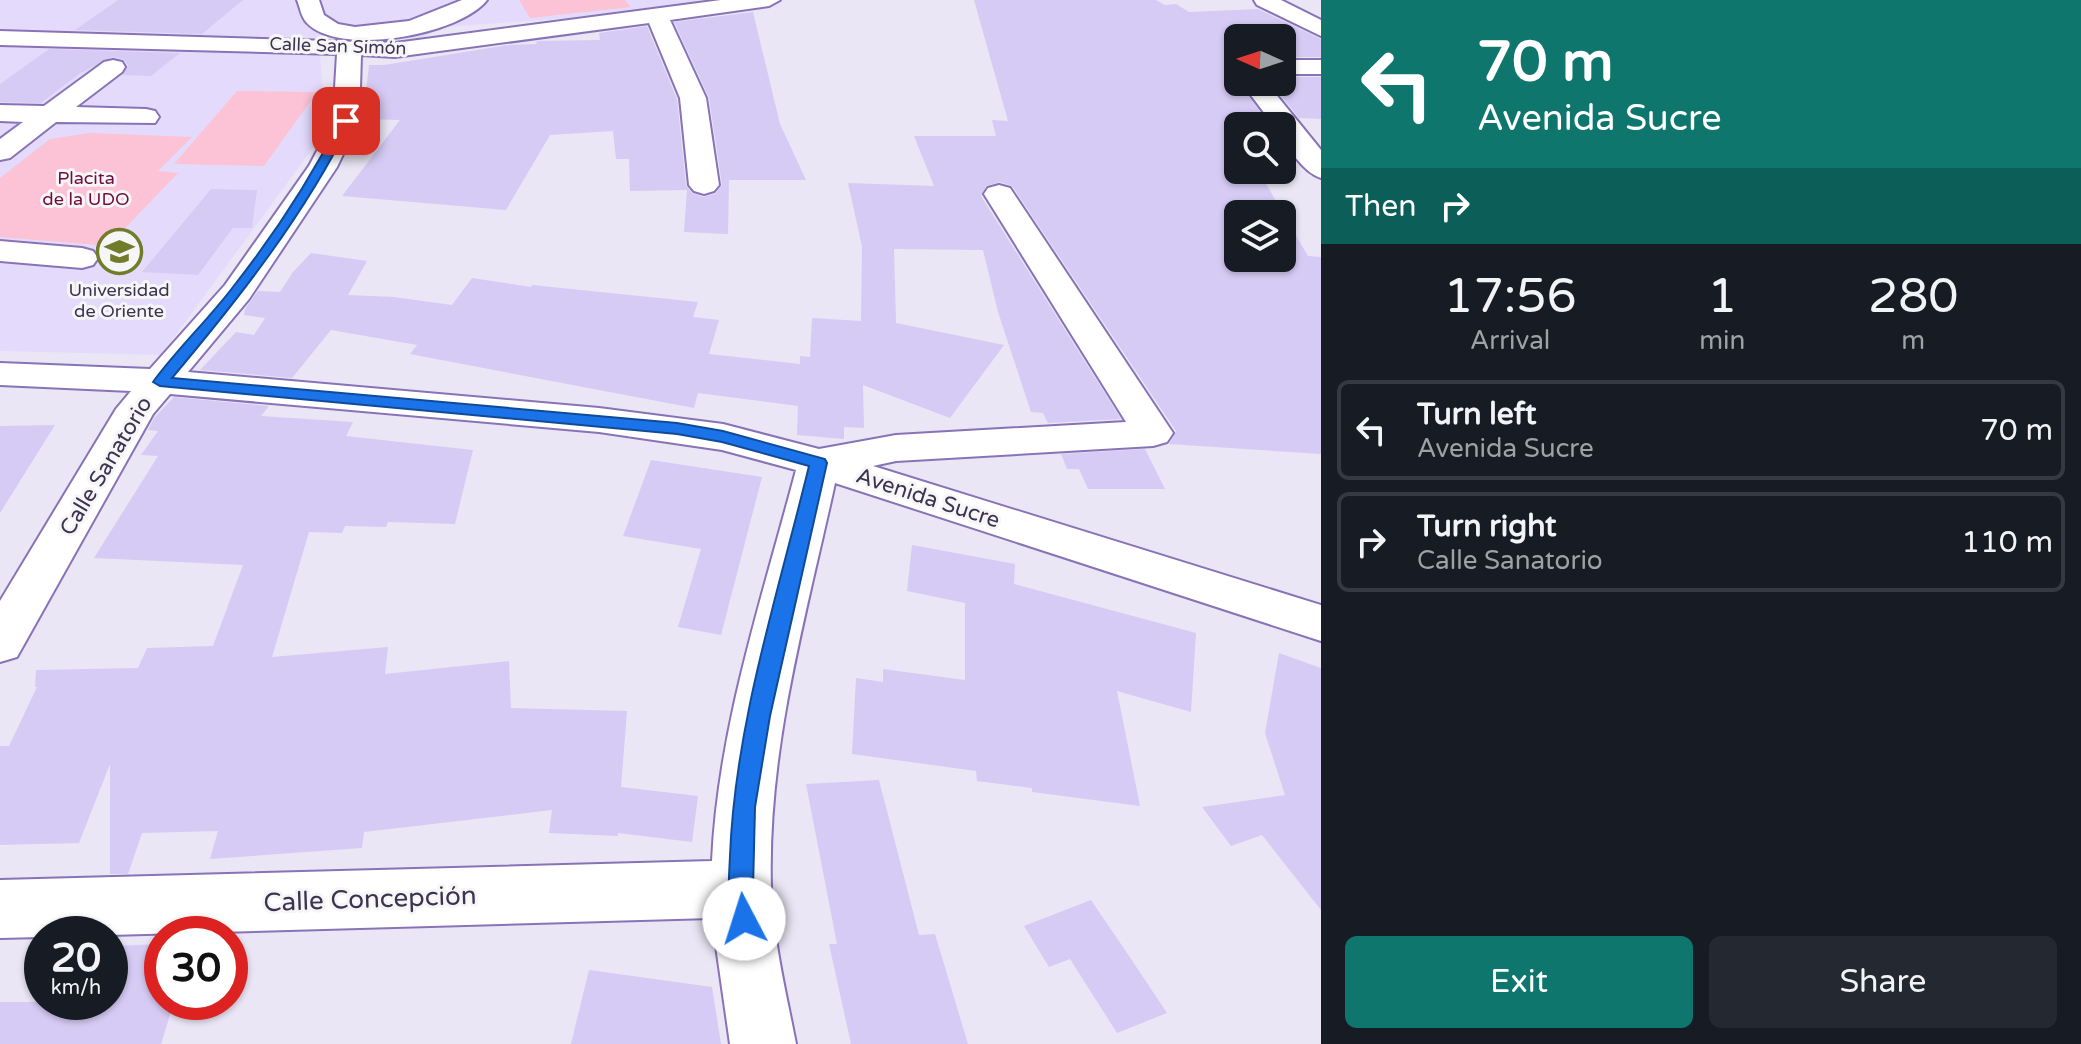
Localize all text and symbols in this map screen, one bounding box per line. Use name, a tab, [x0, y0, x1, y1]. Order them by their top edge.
north arrow	[1224, 24, 1296, 96]
map controls	[1224, 24, 1296, 272]
text: 70 m	[1477, 29, 1613, 96]
icon: left	[1345, 32, 1449, 136]
street label: Calle San Simón	[269, 33, 407, 59]
pin	[312, 87, 380, 155]
text: Avenida Sucre	[1477, 97, 1722, 140]
icon: arrive	[324, 99, 368, 143]
button: search	[1224, 112, 1296, 184]
park label: Placita de la UDO	[42, 167, 130, 210]
icon: right	[1433, 184, 1477, 228]
text: Then	[1345, 188, 1417, 225]
button: layers	[1224, 200, 1296, 272]
school or university icon: Universidad de Oriente	[95, 228, 143, 276]
text: 17:56	[1444, 268, 1577, 326]
text: 1	[1707, 268, 1737, 326]
text: 280	[1868, 268, 1958, 326]
place label: Universidad de Oriente	[68, 279, 170, 322]
text: Arrival	[1470, 325, 1550, 356]
text: min	[1699, 325, 1745, 356]
text: m	[1901, 325, 1925, 356]
street label: Calle Sanatorio	[54, 392, 158, 540]
text: Turn left	[1417, 396, 1536, 433]
icon: left	[1349, 408, 1393, 452]
text: 70 m	[1980, 412, 2053, 449]
text: Avenida Sucre	[1417, 433, 1594, 464]
street label: Avenida Sucre	[853, 463, 1003, 533]
text: Turn right	[1417, 508, 1557, 545]
icon: right	[1349, 520, 1393, 564]
text: 110 m	[1961, 524, 2053, 561]
text: Calle Sanatorio	[1417, 545, 1603, 576]
position arrow	[702, 877, 786, 961]
street label: Calle Concepción	[263, 880, 477, 918]
speed limit sign: 30	[144, 916, 248, 1020]
text: 20	[51, 934, 101, 982]
button: Exit	[1345, 936, 1693, 1028]
button: Share	[1709, 936, 2057, 1028]
text: km/h	[51, 976, 101, 1000]

